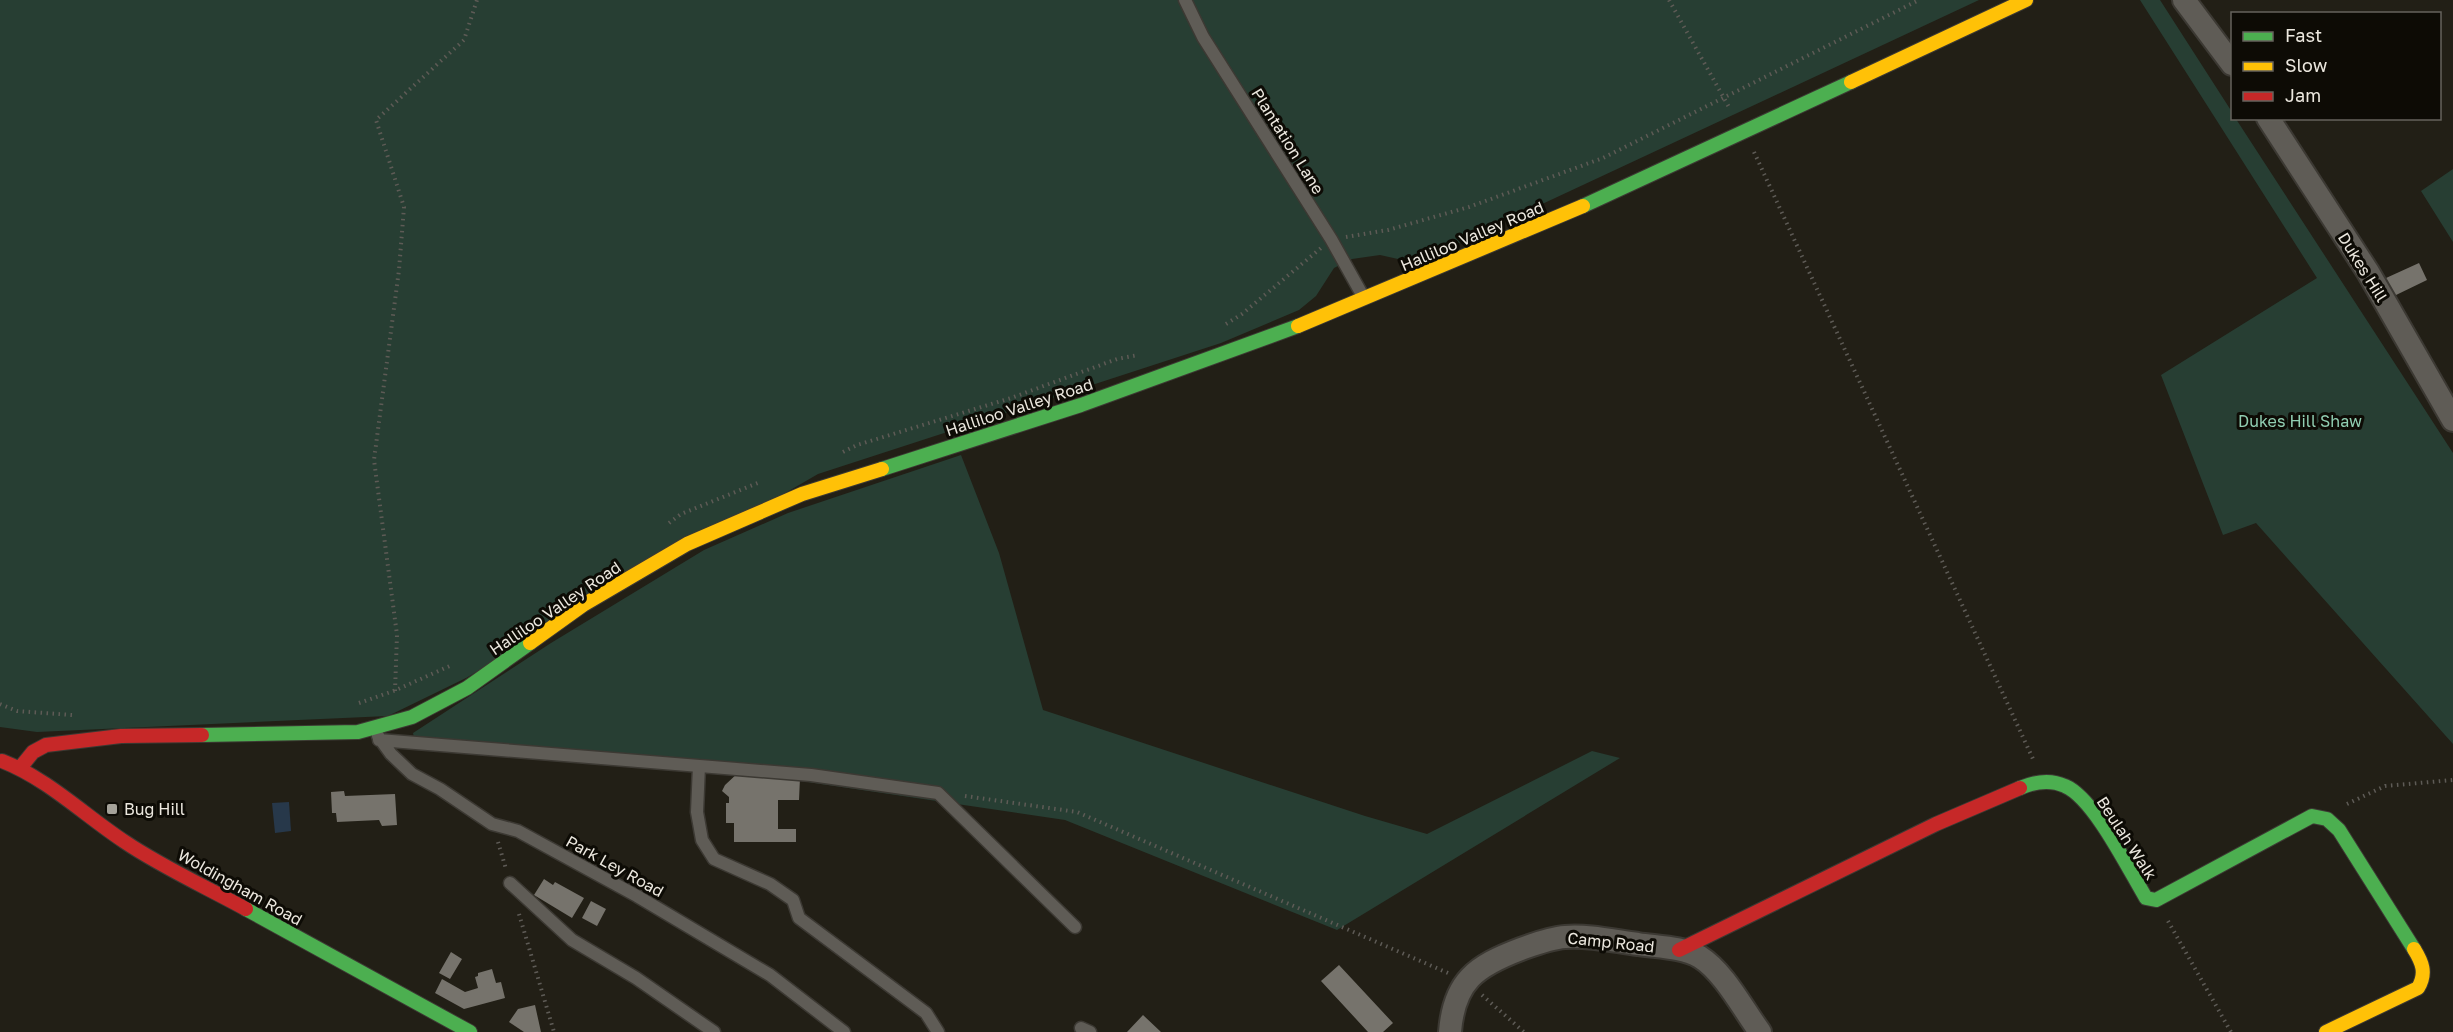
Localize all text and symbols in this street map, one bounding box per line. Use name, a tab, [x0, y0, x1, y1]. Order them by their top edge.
legend	[2231, 12, 2441, 120]
text: Fast	[2285, 24, 2322, 46]
text: Slow	[2285, 54, 2328, 76]
street label: Plantation Lane	[1247, 84, 1329, 198]
text: Jam	[2285, 84, 2321, 106]
street label: Halliloo Valley Road	[1397, 197, 1547, 275]
street label: Dukes Hill	[2334, 229, 2392, 305]
street label: Halliloo Valley Road	[943, 374, 1095, 440]
park label: Dukes Hill Shaw	[2238, 411, 2362, 431]
street label: Halliloo Valley Road	[486, 557, 624, 659]
street label: Beulah Walk	[2093, 792, 2161, 884]
place label: Bug Hill	[124, 799, 185, 819]
marker: Bug Hill	[105, 802, 119, 816]
street label: Park Ley Road	[563, 831, 667, 901]
street label: Woldingham Road	[174, 844, 306, 930]
street label: Camp Road	[1567, 928, 1655, 956]

